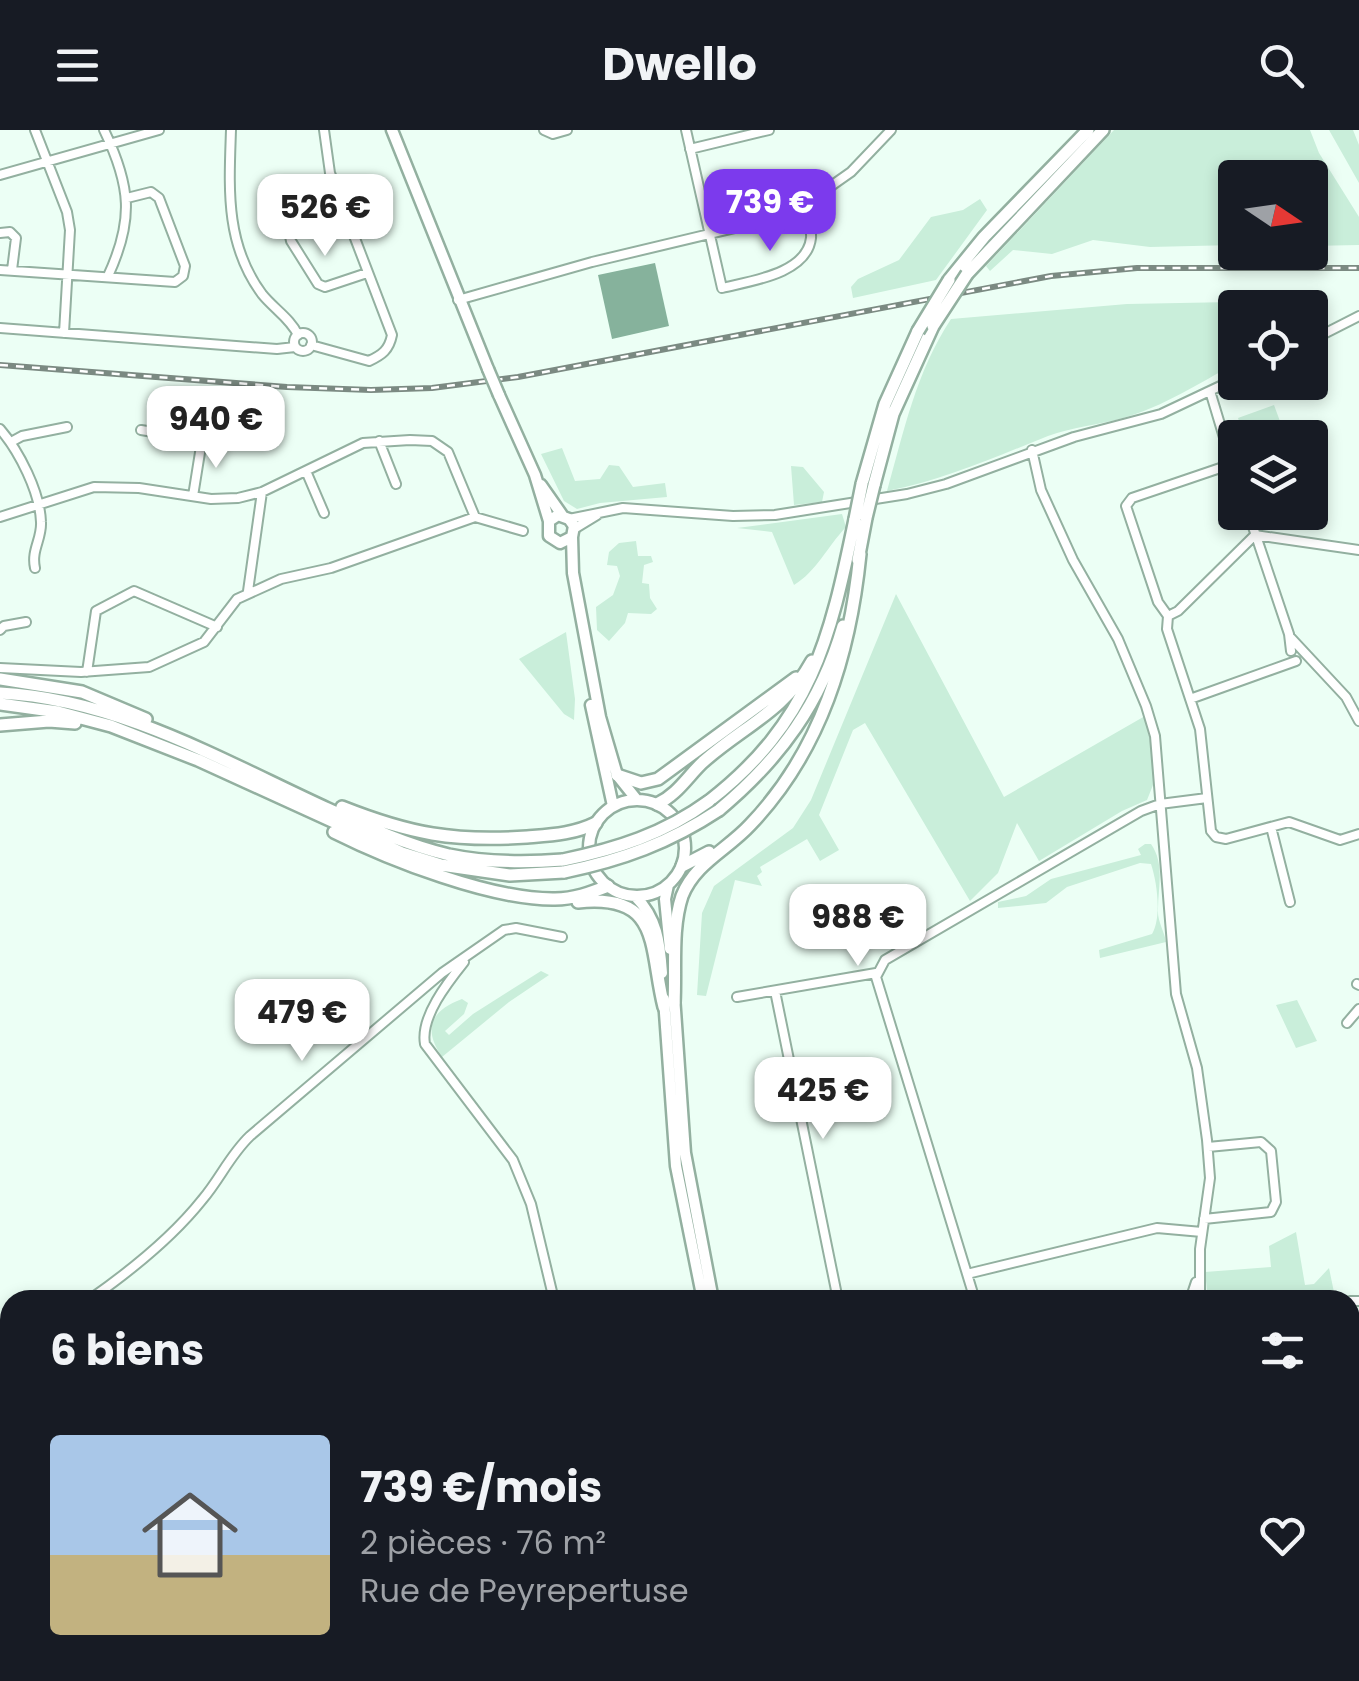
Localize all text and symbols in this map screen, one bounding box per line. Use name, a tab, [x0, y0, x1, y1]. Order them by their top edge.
text: Dwello	[602, 33, 757, 96]
icon: menu	[50, 38, 105, 93]
icon: search	[1254, 38, 1309, 93]
north arrow	[1218, 160, 1328, 270]
map controls	[1218, 160, 1328, 530]
pin: 739 €	[700, 169, 840, 254]
pin: 526 €	[255, 174, 395, 259]
text: 739 €	[726, 179, 814, 224]
text: 526 €	[279, 184, 371, 229]
button: locate	[1218, 290, 1328, 400]
pin: 940 €	[146, 386, 286, 471]
text: 940 €	[169, 396, 263, 441]
button: layers	[1218, 420, 1328, 530]
pin: 988 €	[788, 884, 928, 969]
text: 988 €	[811, 894, 905, 939]
pin: 479 €	[232, 979, 372, 1064]
text: 479 €	[257, 989, 347, 1034]
pin: 425 €	[753, 1057, 893, 1142]
text: 425 €	[777, 1067, 870, 1112]
text: 6 biens	[50, 1321, 204, 1380]
icon: filters	[1255, 1323, 1310, 1378]
text: 739 €/mois	[360, 1458, 602, 1517]
icon: home	[130, 1475, 250, 1595]
icon: heart	[1255, 1508, 1310, 1563]
text: 2 pièces · 76 m²	[360, 1520, 606, 1565]
text: Rue de Peyrepertuse	[360, 1568, 689, 1613]

